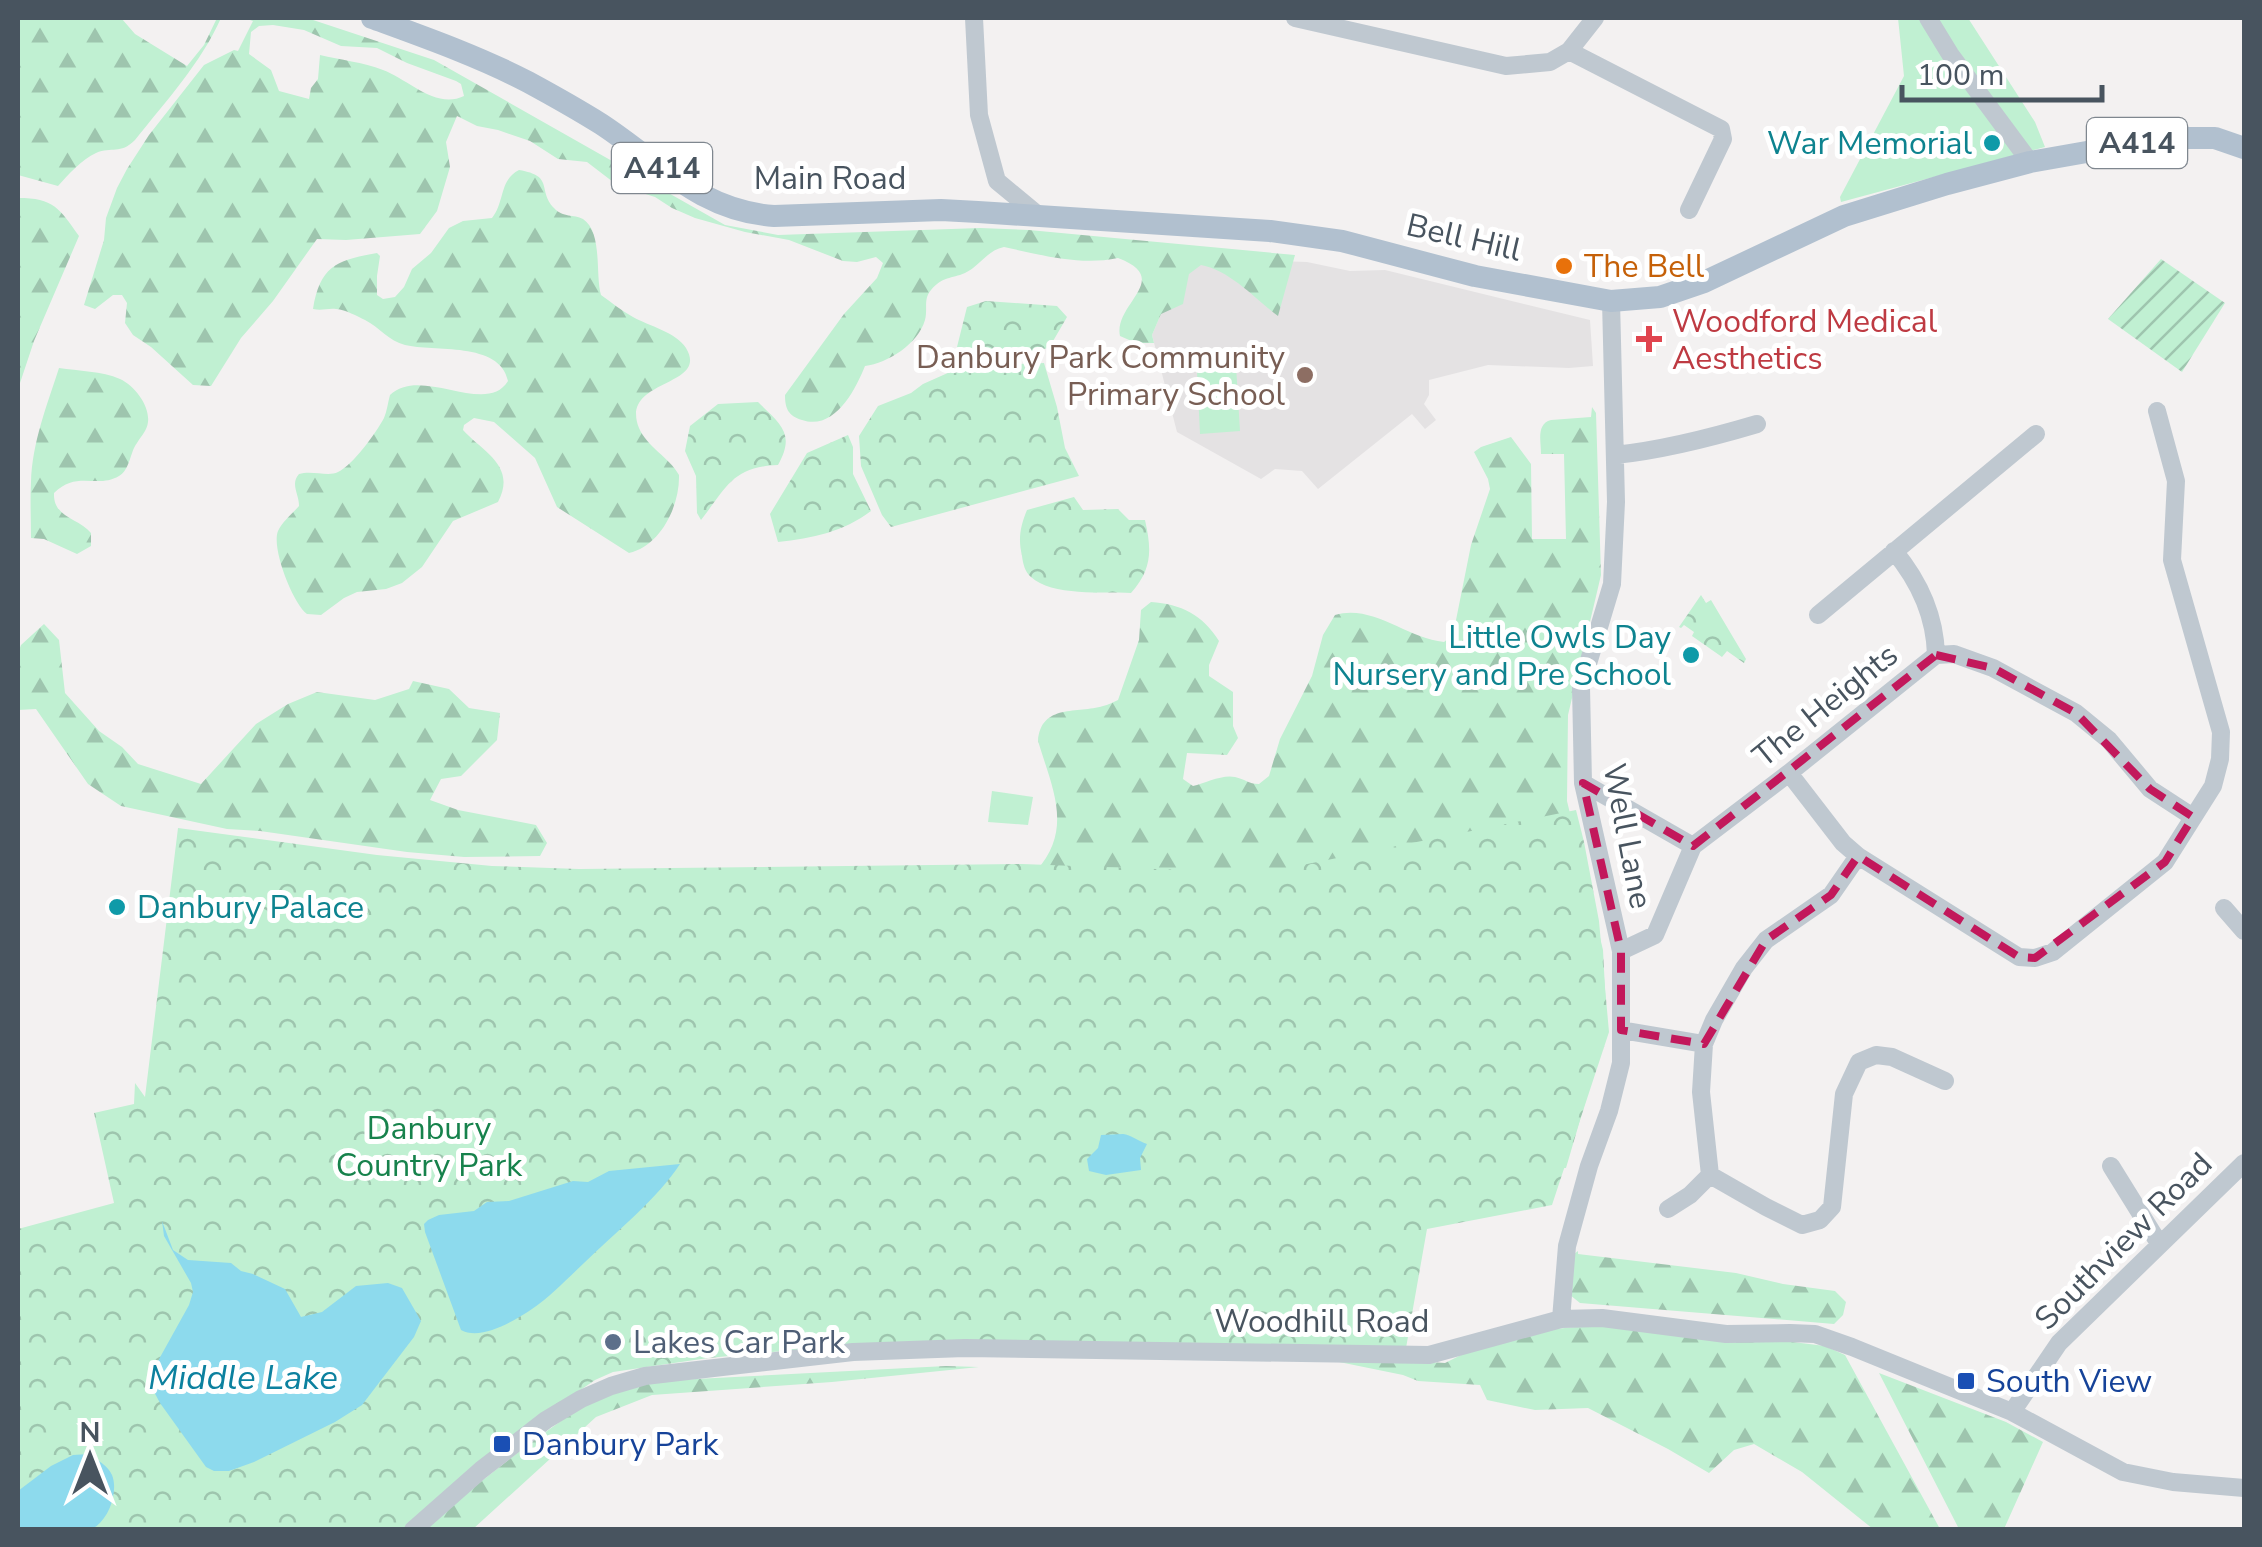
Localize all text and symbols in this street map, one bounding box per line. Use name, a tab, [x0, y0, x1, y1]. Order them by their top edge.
scale bar	[1902, 40, 2102, 102]
text: 100 m	[1917, 55, 2004, 96]
road number: A414	[2087, 118, 2187, 168]
place label: War Memorial	[1767, 122, 1973, 165]
marker: War Memorial	[1981, 132, 2003, 154]
road number: A414	[612, 143, 712, 193]
street label: Main Road	[754, 157, 906, 200]
street label: Bell Hill	[1402, 203, 1526, 272]
place label: The Bell	[1584, 245, 1705, 288]
marker: The Bell	[1553, 255, 1575, 277]
place label: Woodford Medical Aesthetics	[1672, 300, 1938, 380]
marker: Woodford Medical Aesthetics	[1636, 326, 1662, 352]
place label: Danbury Park Community Primary School	[916, 336, 1286, 416]
marker: Danbury Park Community Primary School	[1294, 364, 1316, 386]
place label: Little Owls Day Nursery and Pre School	[1332, 616, 1672, 696]
street label: The Heights	[1744, 634, 1907, 777]
marker: Little Owls Day Nursery and Pre School	[1680, 644, 1702, 666]
street label: Well Lane	[1592, 760, 1663, 912]
place label: Danbury Palace	[137, 886, 364, 929]
marker: Danbury Palace	[106, 896, 128, 918]
park label: Danbury Country Park	[336, 1107, 523, 1187]
street label: Southview Road	[2025, 1143, 2222, 1340]
street label: Woodhill Road	[1215, 1300, 1429, 1343]
place label: Lakes Car Park	[633, 1321, 846, 1364]
marker: Lakes Car Park	[602, 1331, 624, 1353]
water label: Middle Lake	[148, 1354, 338, 1401]
place label: South View	[1986, 1360, 2152, 1403]
marker: South View	[1955, 1370, 1977, 1392]
north arrow	[40, 1407, 140, 1507]
text: N	[80, 1414, 100, 1452]
place label: Danbury Park	[522, 1423, 719, 1466]
marker: Danbury Park	[491, 1433, 513, 1455]

